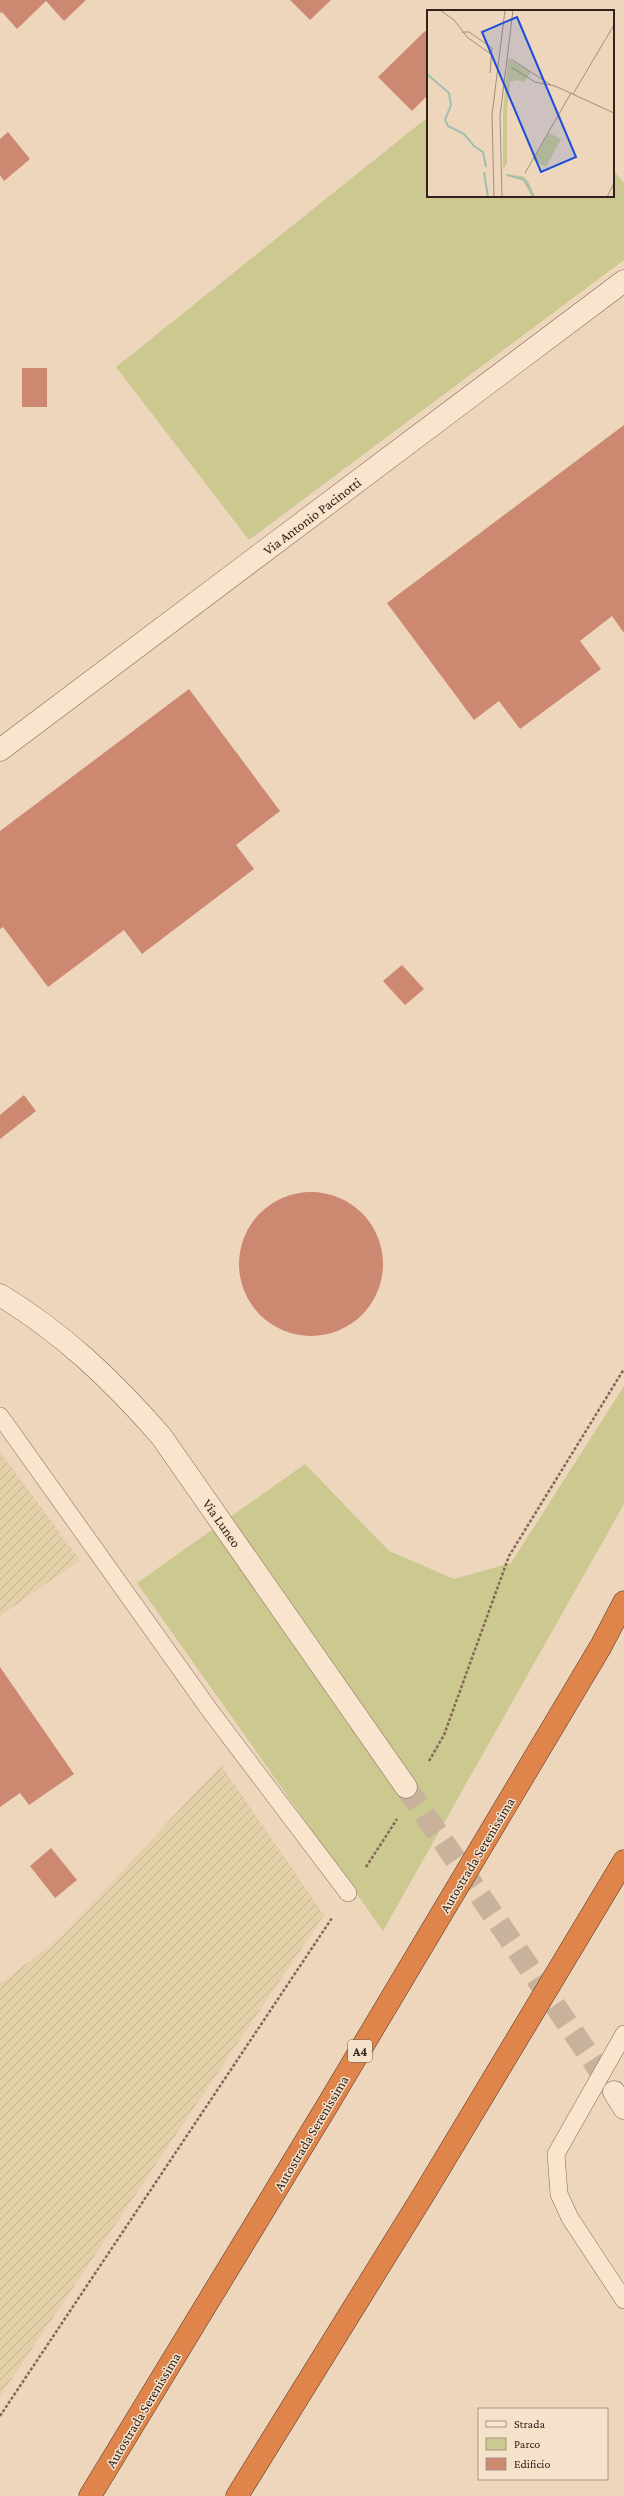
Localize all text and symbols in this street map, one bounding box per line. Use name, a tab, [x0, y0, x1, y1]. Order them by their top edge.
inset map	[427, 10, 614, 197]
street label: Via Antonio Pacinotti	[260, 474, 364, 558]
street label: Via Luneo	[200, 1496, 244, 1550]
street label: Autostrada Serenissima	[436, 1794, 518, 1916]
road number: A4	[348, 2040, 372, 2062]
street label: Autostrada Serenissima	[270, 2072, 352, 2194]
street label: Autostrada Serenissima	[102, 2349, 184, 2471]
legend	[478, 2408, 608, 2480]
text: Strada	[514, 2417, 545, 2431]
text: Parco	[514, 2437, 540, 2451]
text: Edificio	[514, 2457, 551, 2471]

